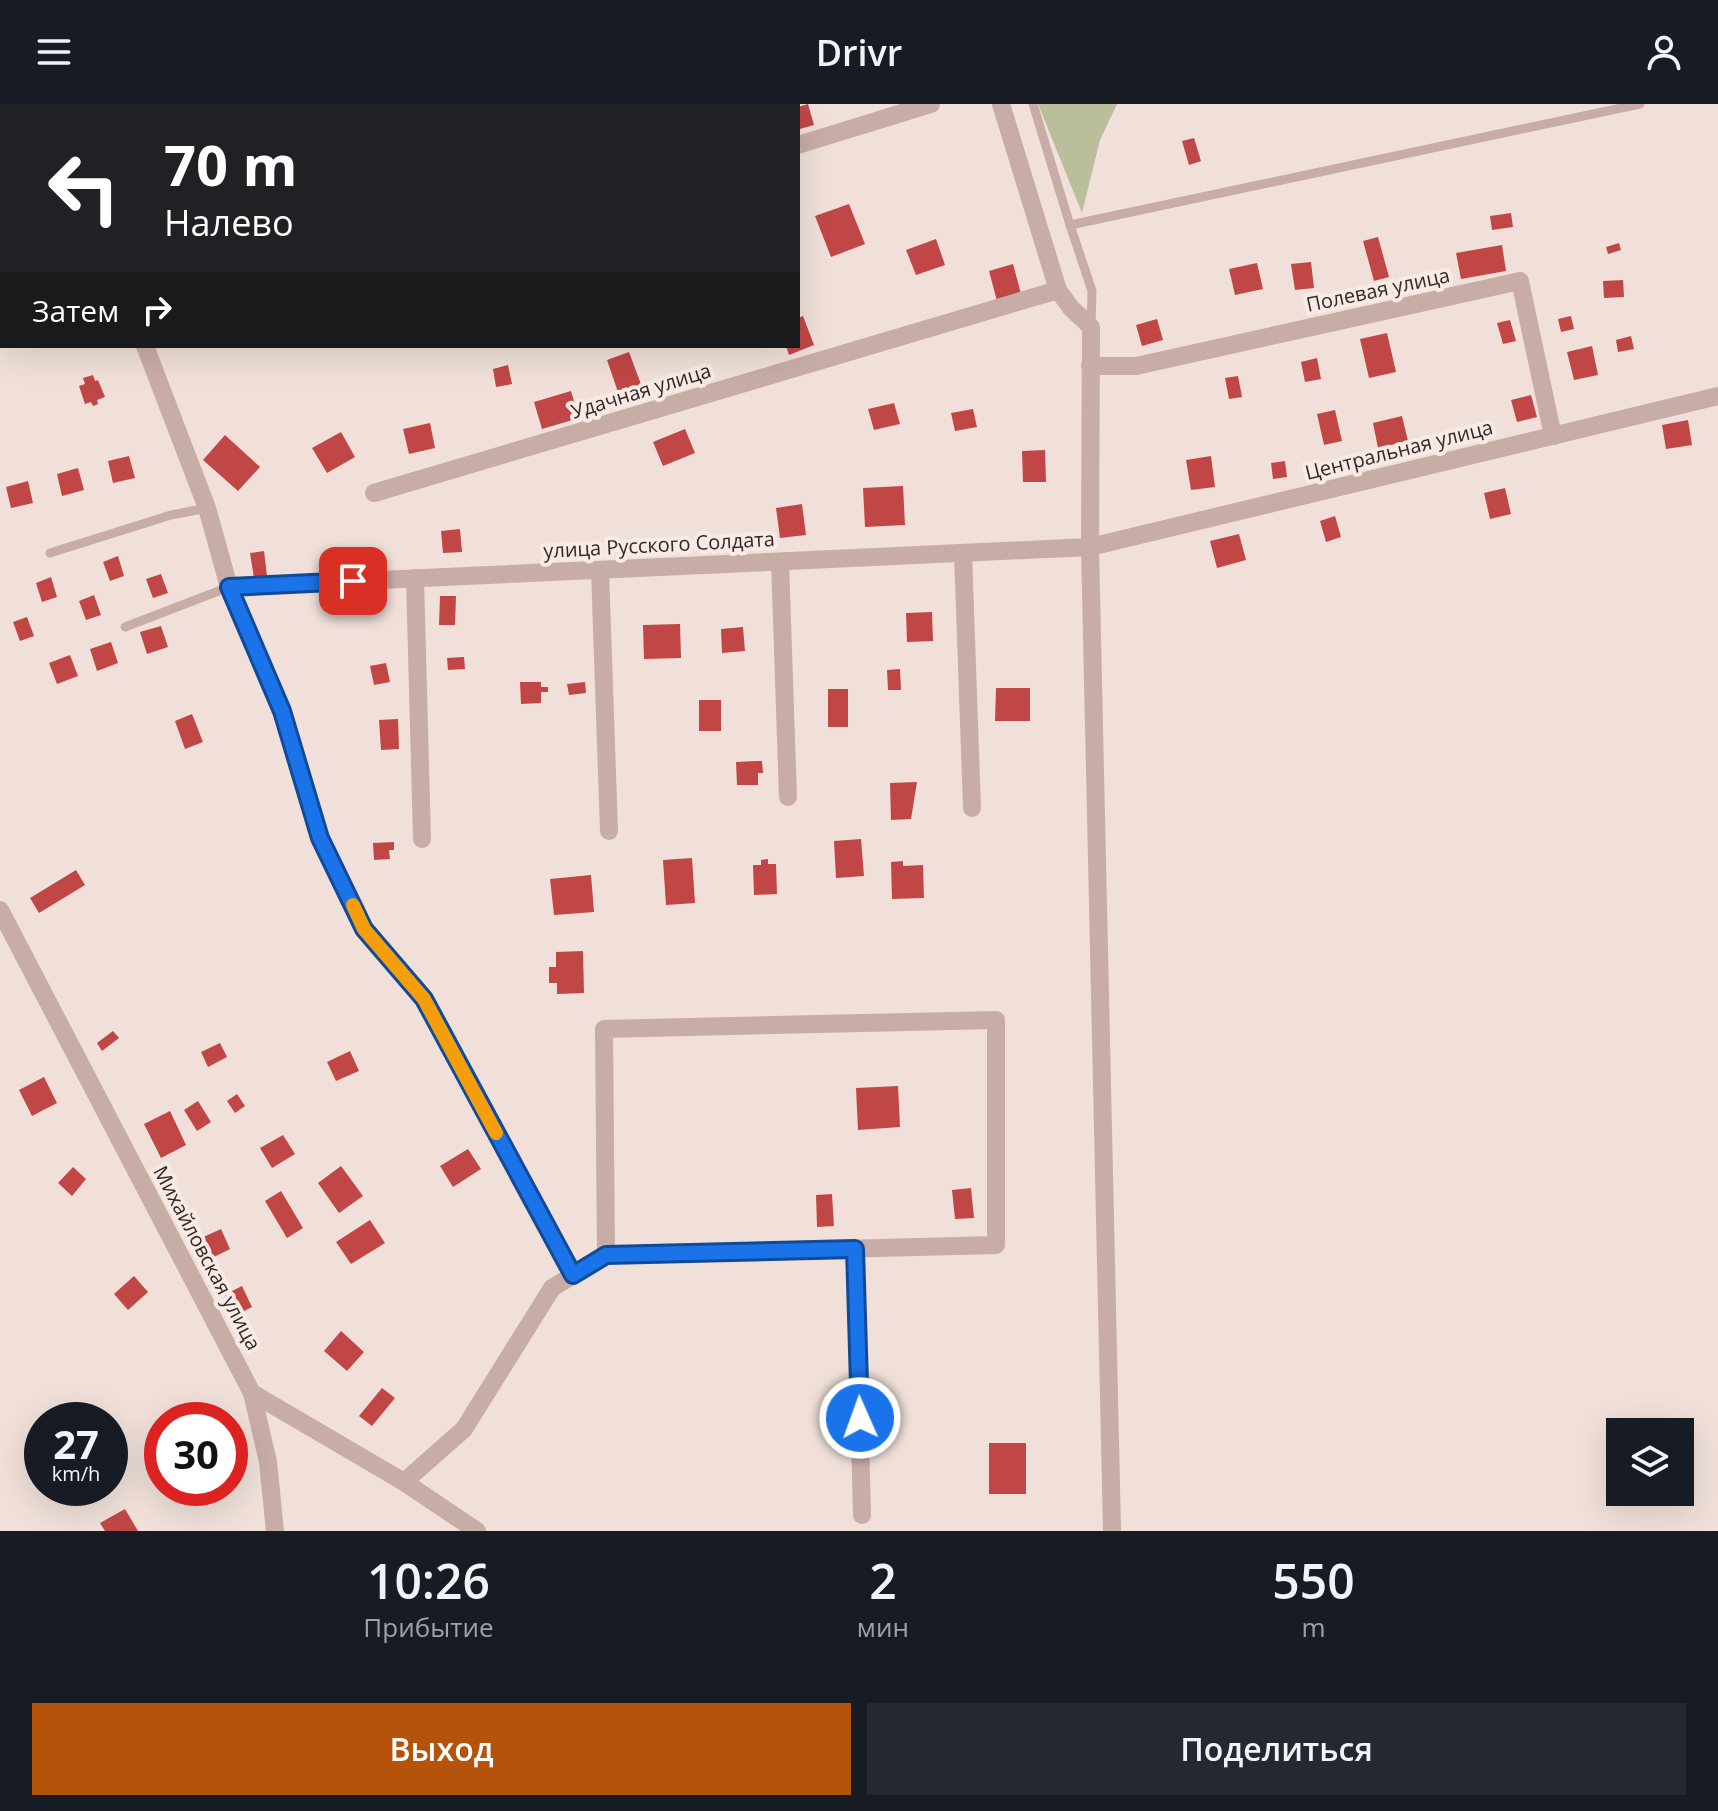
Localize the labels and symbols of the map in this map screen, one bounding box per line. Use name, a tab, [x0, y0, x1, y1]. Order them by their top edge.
street label: Полевая улица	[1304, 261, 1452, 318]
street label: Удачная улица	[568, 356, 714, 425]
street label: Центральная улица	[1302, 413, 1496, 486]
street label: улица Русского Солдата	[543, 525, 775, 564]
pin	[319, 547, 387, 615]
street label: Михайловская улица	[147, 1161, 268, 1355]
position arrow	[818, 1376, 902, 1460]
speed limit sign: 30	[144, 1402, 248, 1506]

